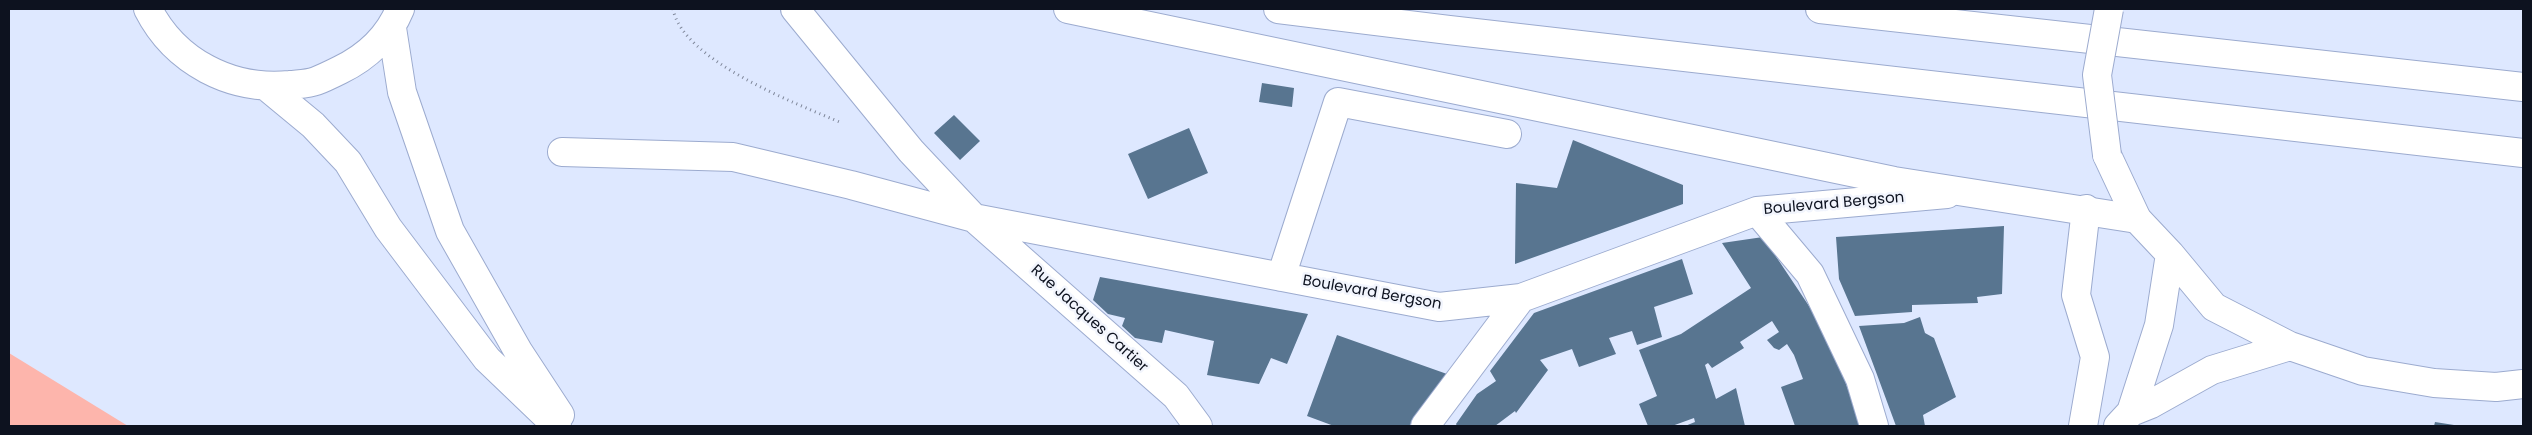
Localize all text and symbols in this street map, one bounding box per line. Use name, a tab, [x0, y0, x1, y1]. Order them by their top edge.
street label: Boulevard Bergson	[1763, 189, 1905, 219]
street label: Rue Jacques Cartier	[1027, 262, 1151, 376]
street label: Boulevard Bergson	[1301, 272, 1443, 314]

